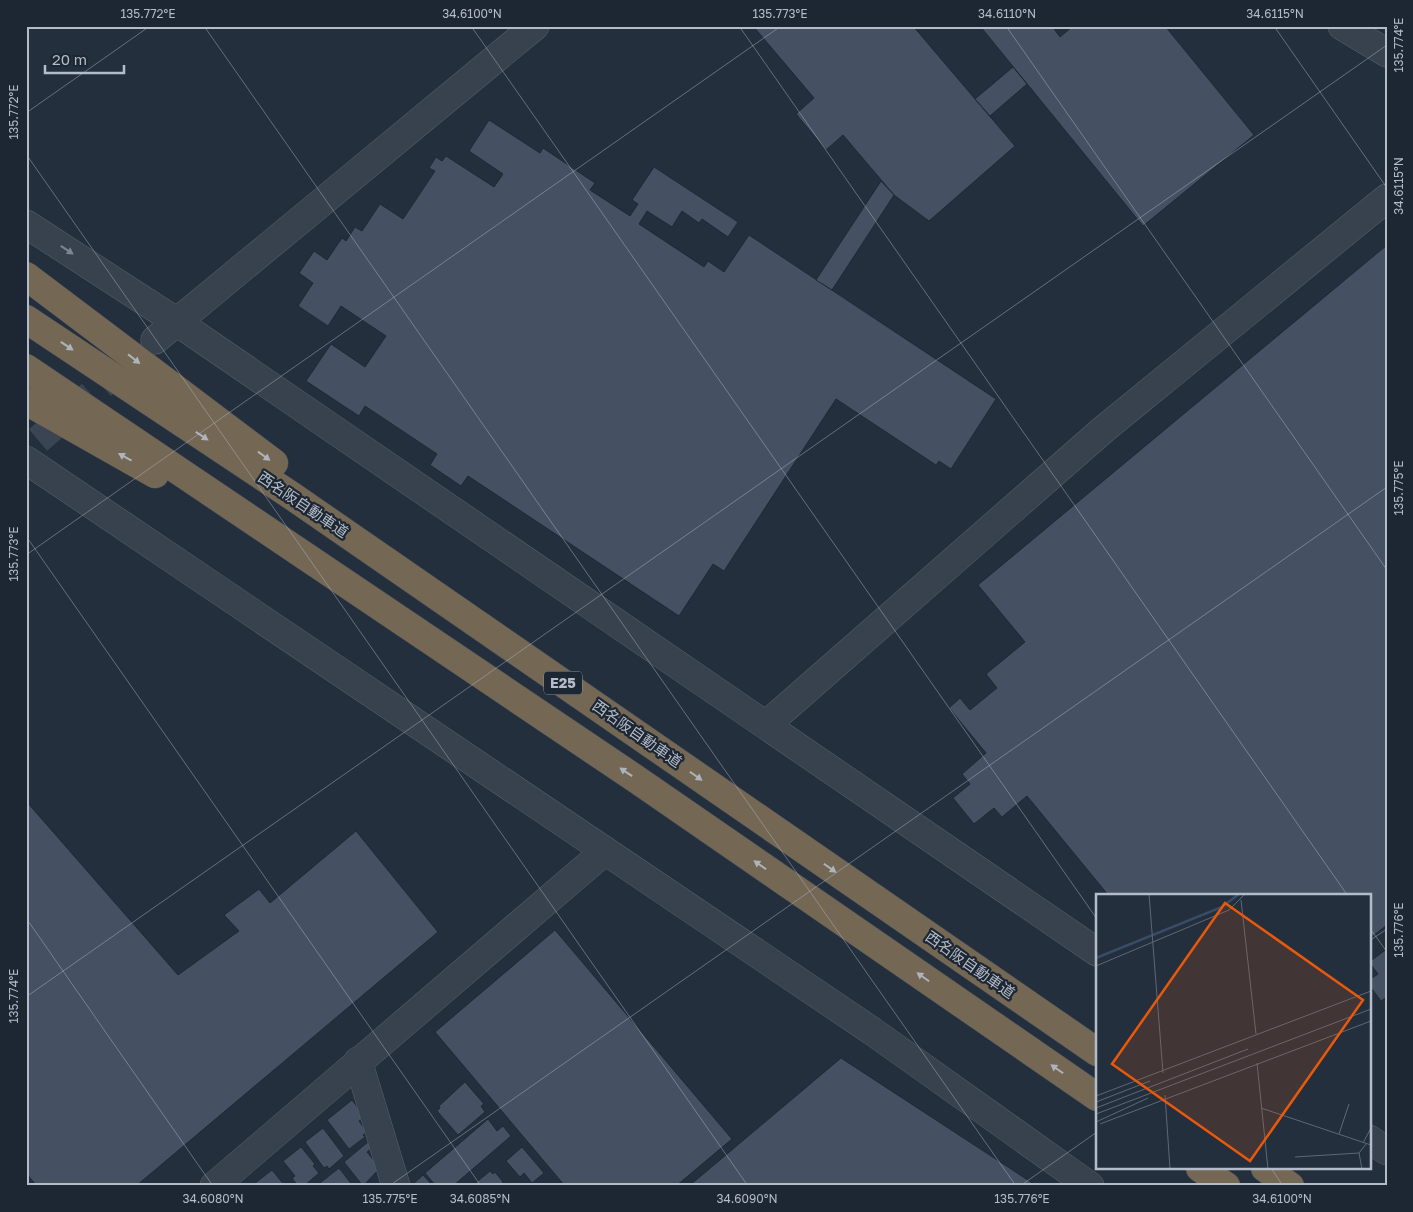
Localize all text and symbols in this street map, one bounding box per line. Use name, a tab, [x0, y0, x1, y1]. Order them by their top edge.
text: 135.772°E	[120, 6, 176, 21]
text: 34.6100°N	[442, 6, 502, 21]
text: 135.773°E	[752, 6, 808, 21]
text: 34.6110°N	[978, 6, 1036, 21]
text: 34.6115°N	[1246, 6, 1304, 21]
text: 135.774°E	[1391, 18, 1406, 72]
scale bar	[45, 42, 124, 74]
text: 20 m	[52, 50, 87, 68]
text: 135.772°E	[6, 84, 21, 140]
text: 34.6115°N	[1391, 157, 1406, 215]
one-way arrow	[60, 246, 74, 255]
one-way arrow	[60, 341, 73, 351]
one-way arrow	[127, 354, 141, 364]
one-way arrow	[195, 431, 209, 441]
one-way arrow	[258, 451, 271, 461]
one-way arrow	[118, 453, 132, 461]
text: 135.775°E	[1391, 460, 1406, 516]
street label: 西名阪自動車道	[255, 467, 352, 541]
text: 135.773°E	[6, 526, 21, 582]
road number: E25	[544, 671, 582, 694]
street label: 西名阪自動車道	[589, 696, 686, 771]
one-way arrow	[620, 767, 633, 777]
one-way arrow	[690, 771, 703, 781]
one-way arrow	[753, 860, 767, 870]
one-way arrow	[823, 863, 837, 873]
inset map	[1096, 894, 1370, 1170]
text: 135.776°E	[1391, 902, 1406, 958]
street label: 西名阪自動車道	[922, 927, 1019, 1002]
text: 135.774°E	[6, 969, 21, 1023]
one-way arrow	[916, 972, 930, 982]
one-way arrow	[1050, 1064, 1063, 1074]
text: 34.6080°N	[182, 1191, 244, 1206]
text: 135.775°E	[362, 1191, 418, 1206]
text: 34.6085°N	[450, 1191, 510, 1206]
text: 34.6090°N	[716, 1191, 778, 1206]
text: 135.776°E	[994, 1191, 1050, 1206]
text: 34.6100°N	[1252, 1191, 1312, 1206]

